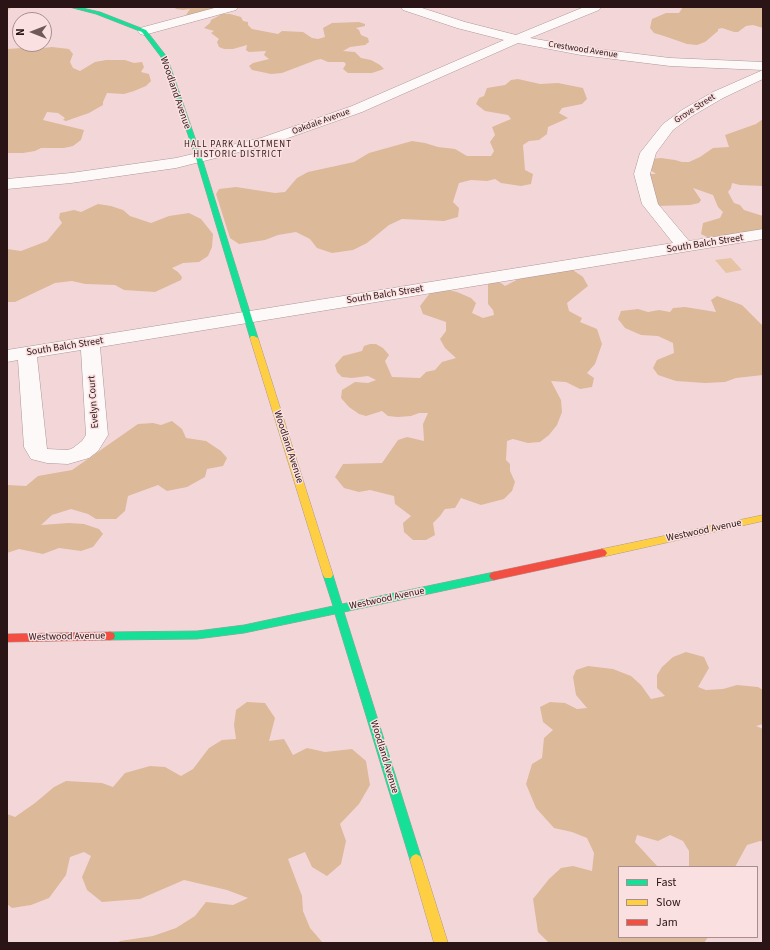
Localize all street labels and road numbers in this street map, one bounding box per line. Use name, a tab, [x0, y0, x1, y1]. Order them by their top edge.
street label: Crestwood Avenue	[548, 39, 618, 61]
street label: Woodland Avenue	[157, 55, 193, 131]
street label: Grove Street	[673, 92, 717, 126]
street label: Oakdale Avenue	[291, 107, 351, 137]
street label: South Balch Street	[666, 232, 744, 256]
street label: South Balch Street	[346, 283, 424, 307]
street label: South Balch Street	[26, 335, 104, 359]
street label: Evelyn Court	[86, 375, 102, 429]
street label: Woodland Avenue	[271, 409, 305, 485]
street label: Westwood Avenue	[665, 517, 743, 545]
street label: Westwood Avenue	[348, 585, 426, 613]
street label: Westwood Avenue	[29, 630, 105, 644]
street label: Woodland Avenue	[367, 719, 401, 795]

